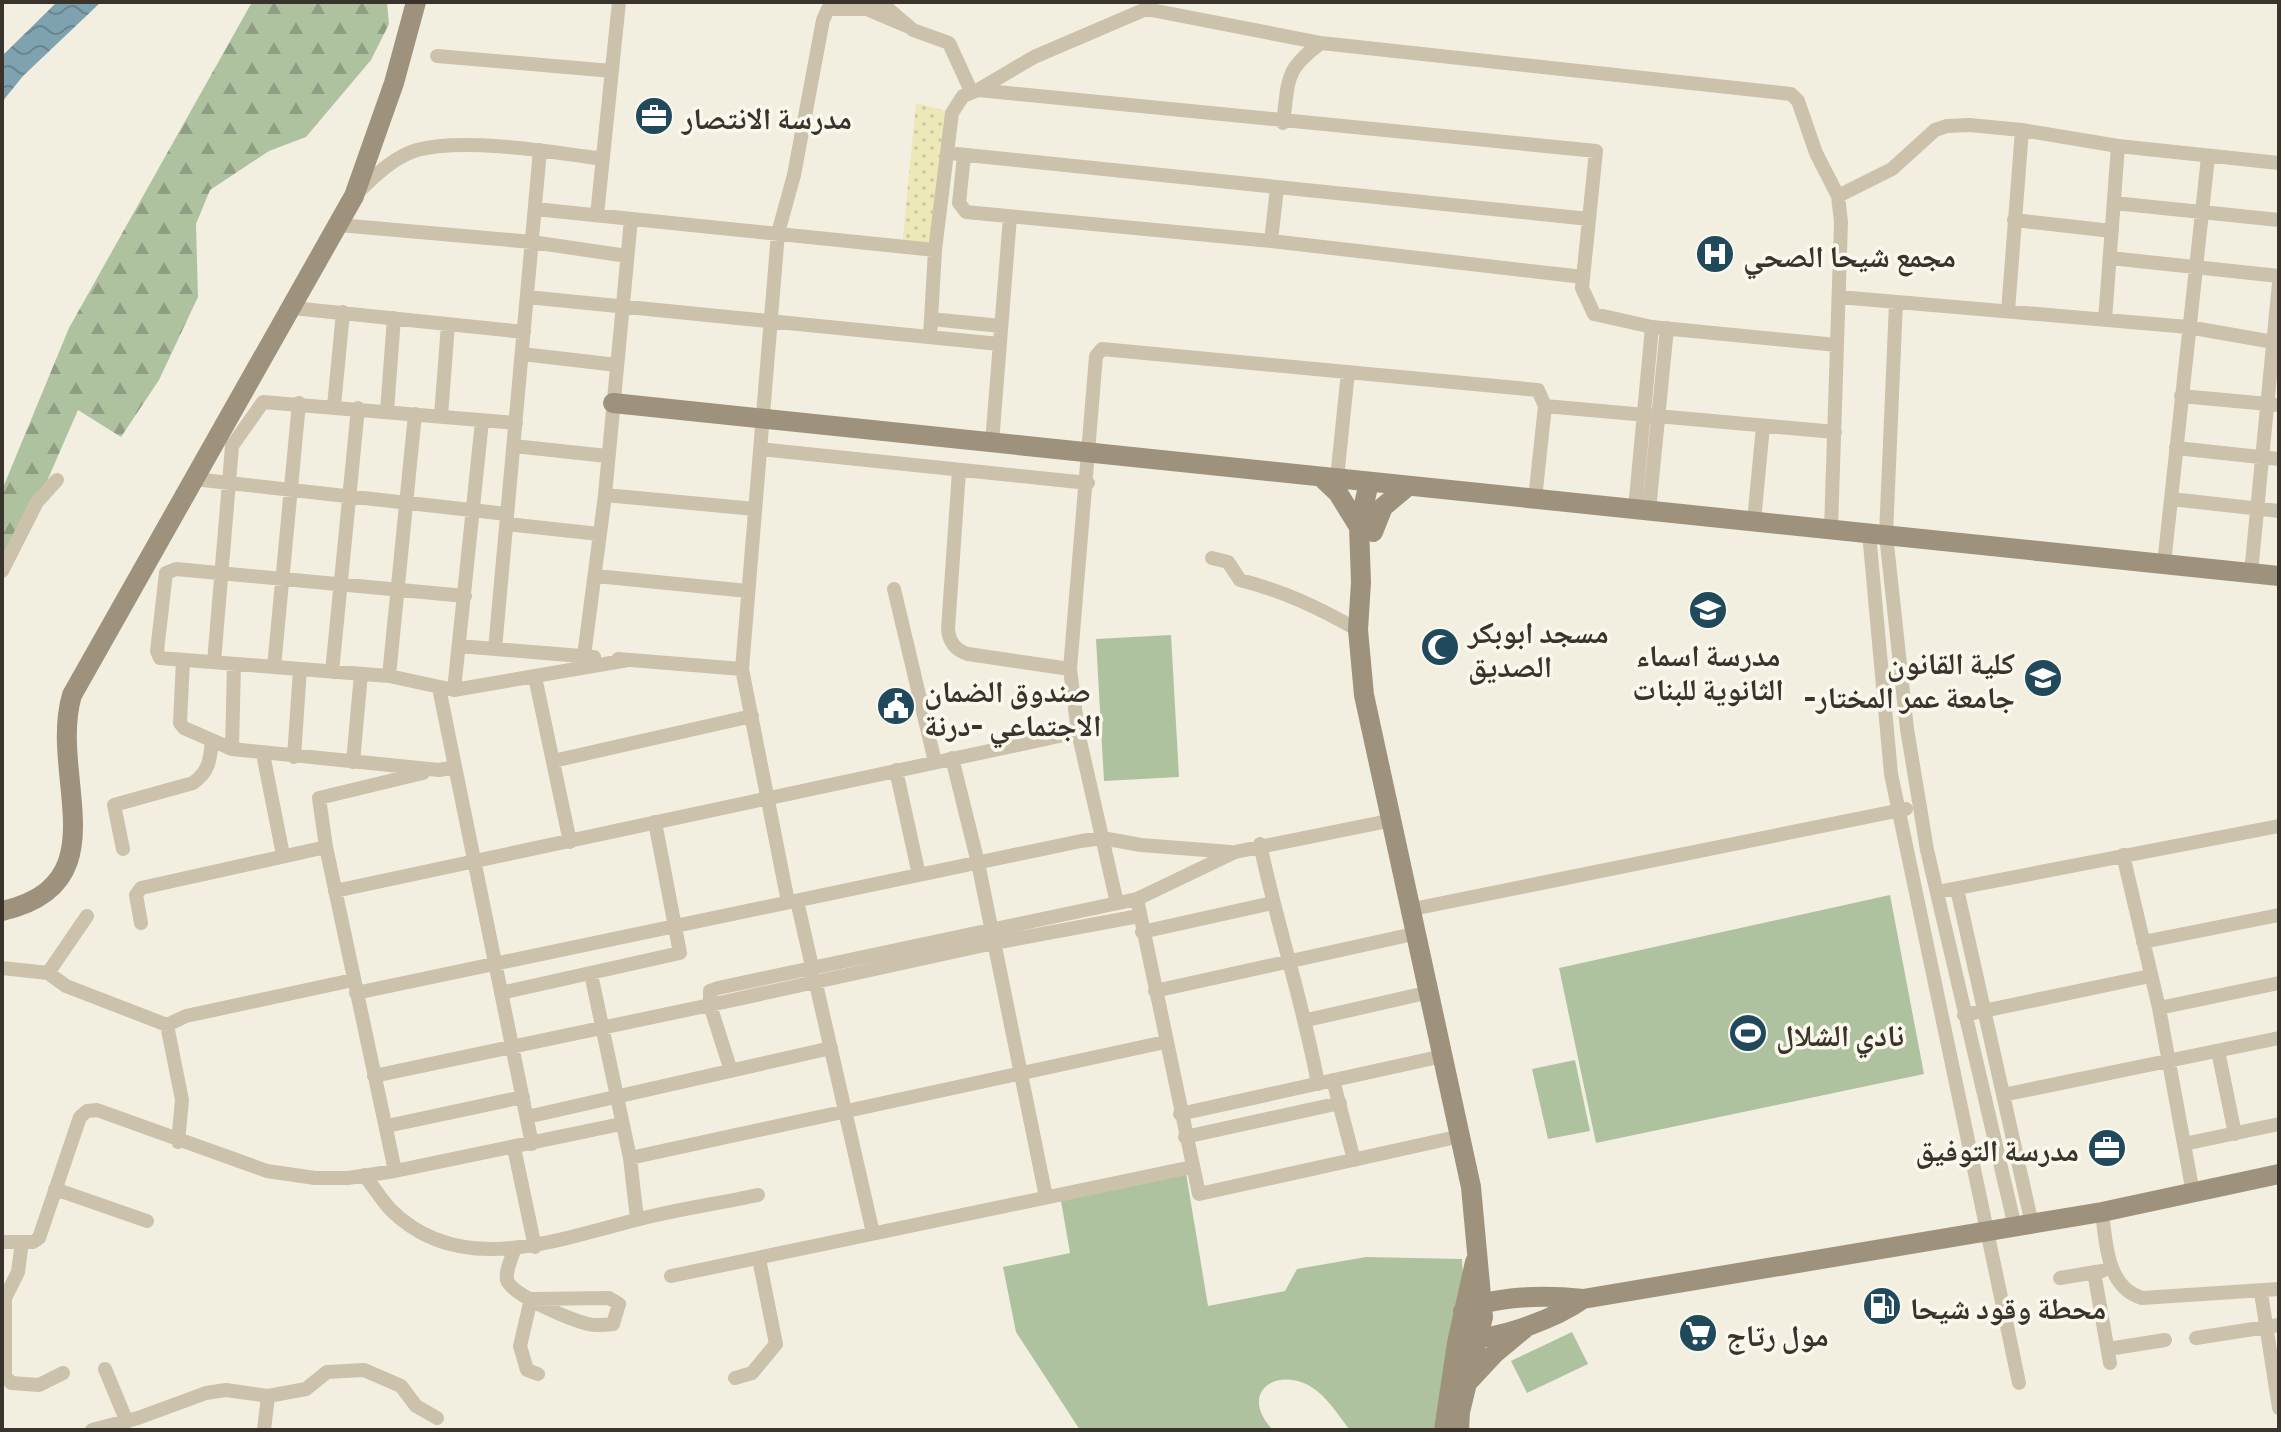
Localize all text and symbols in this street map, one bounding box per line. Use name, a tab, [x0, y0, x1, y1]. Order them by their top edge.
office icon: مدرسة الانتصار	[633, 95, 675, 137]
place label: مدرسة الانتصار	[680, 98, 852, 135]
hospital icon: مجمع شيحا الصحي	[1694, 233, 1736, 275]
place label: مجمع شيحا الصحي	[1743, 236, 1956, 280]
school or university icon: مدرسة اسماء الثانوية للبنات	[1687, 589, 1729, 631]
place label: مسجد ابوبكر الصديق	[1466, 612, 1609, 685]
mosque icon: مسجد ابوبكر الصديق	[1419, 626, 1461, 668]
place label: مدرسة اسماء الثانوية للبنات	[1632, 635, 1784, 707]
place label: كلية القانون -جامعة عمر المختار	[1803, 643, 2015, 714]
school or university icon: كلية القانون -جامعة عمر المختار	[2022, 657, 2064, 699]
place label: صندوق الضمان الاجتماعي -درنة	[924, 671, 1102, 749]
public building icon: صندوق الضمان الاجتماعي -درنة	[875, 685, 917, 727]
sports icon: نادي الشلال	[1727, 1012, 1769, 1054]
place label: نادي الشلال	[1776, 1015, 1904, 1059]
office icon: مدرسة التوفيق	[2086, 1127, 2128, 1169]
place label: مدرسة التوفيق	[1915, 1130, 2079, 1169]
fuel station icon: محطة وقود شيحا	[1861, 1285, 1903, 1327]
place label: محطة وقود شيحا	[1910, 1288, 2106, 1326]
supermarket icon: مول رتاج	[1677, 1312, 1719, 1354]
place label: مول رتاج	[1726, 1315, 1829, 1355]

